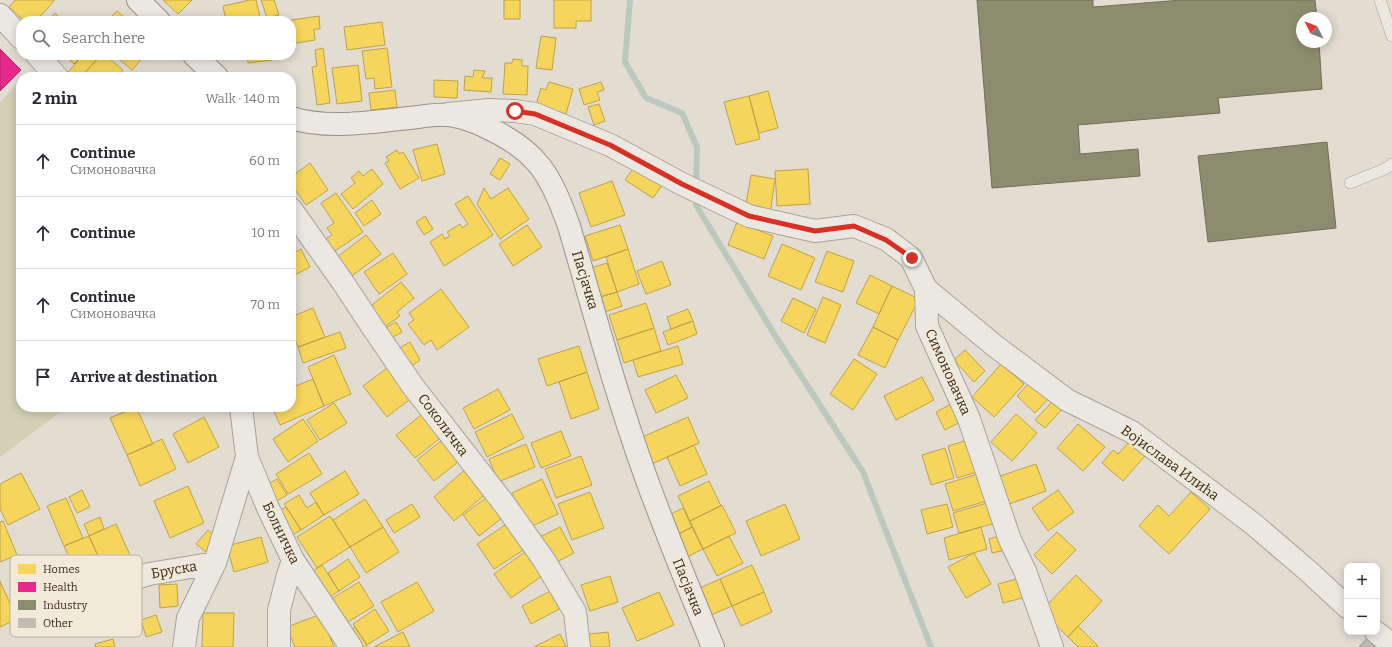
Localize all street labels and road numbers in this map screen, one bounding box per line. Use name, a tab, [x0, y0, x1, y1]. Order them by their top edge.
street label: Пасјачка	[568, 249, 602, 312]
street label: Симоновачка	[921, 326, 975, 418]
street label: Соколичка	[414, 390, 472, 460]
street label: Војислава Илића	[1118, 422, 1223, 504]
street label: Болничка	[259, 499, 303, 567]
street label: Пасјачка	[669, 556, 707, 619]
street label: Бруска	[150, 558, 199, 582]

